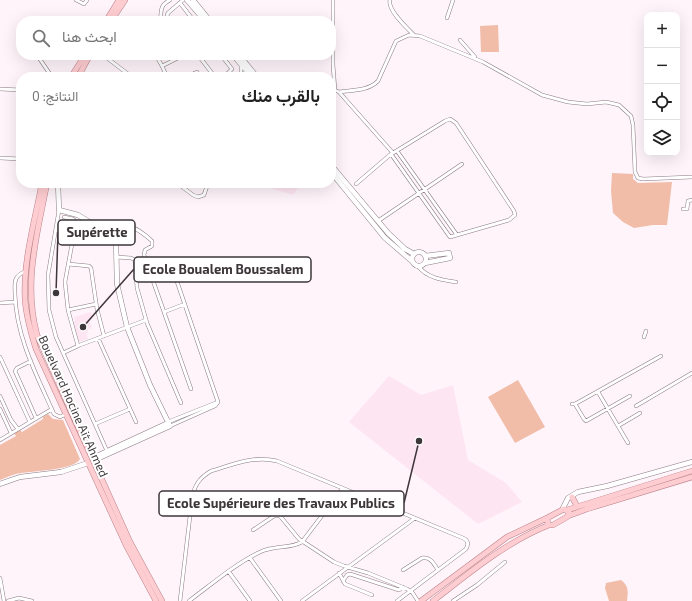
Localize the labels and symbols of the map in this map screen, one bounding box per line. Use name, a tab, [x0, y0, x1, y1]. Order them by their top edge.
callout: Supérette	[58, 220, 135, 245]
text: Supérette	[66, 224, 128, 240]
callout: Ecole Boualem Boussalem	[134, 257, 311, 282]
text: Ecole Boualem Boussalem	[142, 261, 304, 277]
street label: Bouelvard Hocine Ait Ahmed	[36, 333, 112, 479]
callout: Ecole Supérieure des Travaux Publics	[159, 491, 404, 516]
text: Ecole Supérieure des Travaux Publics	[167, 495, 395, 511]

